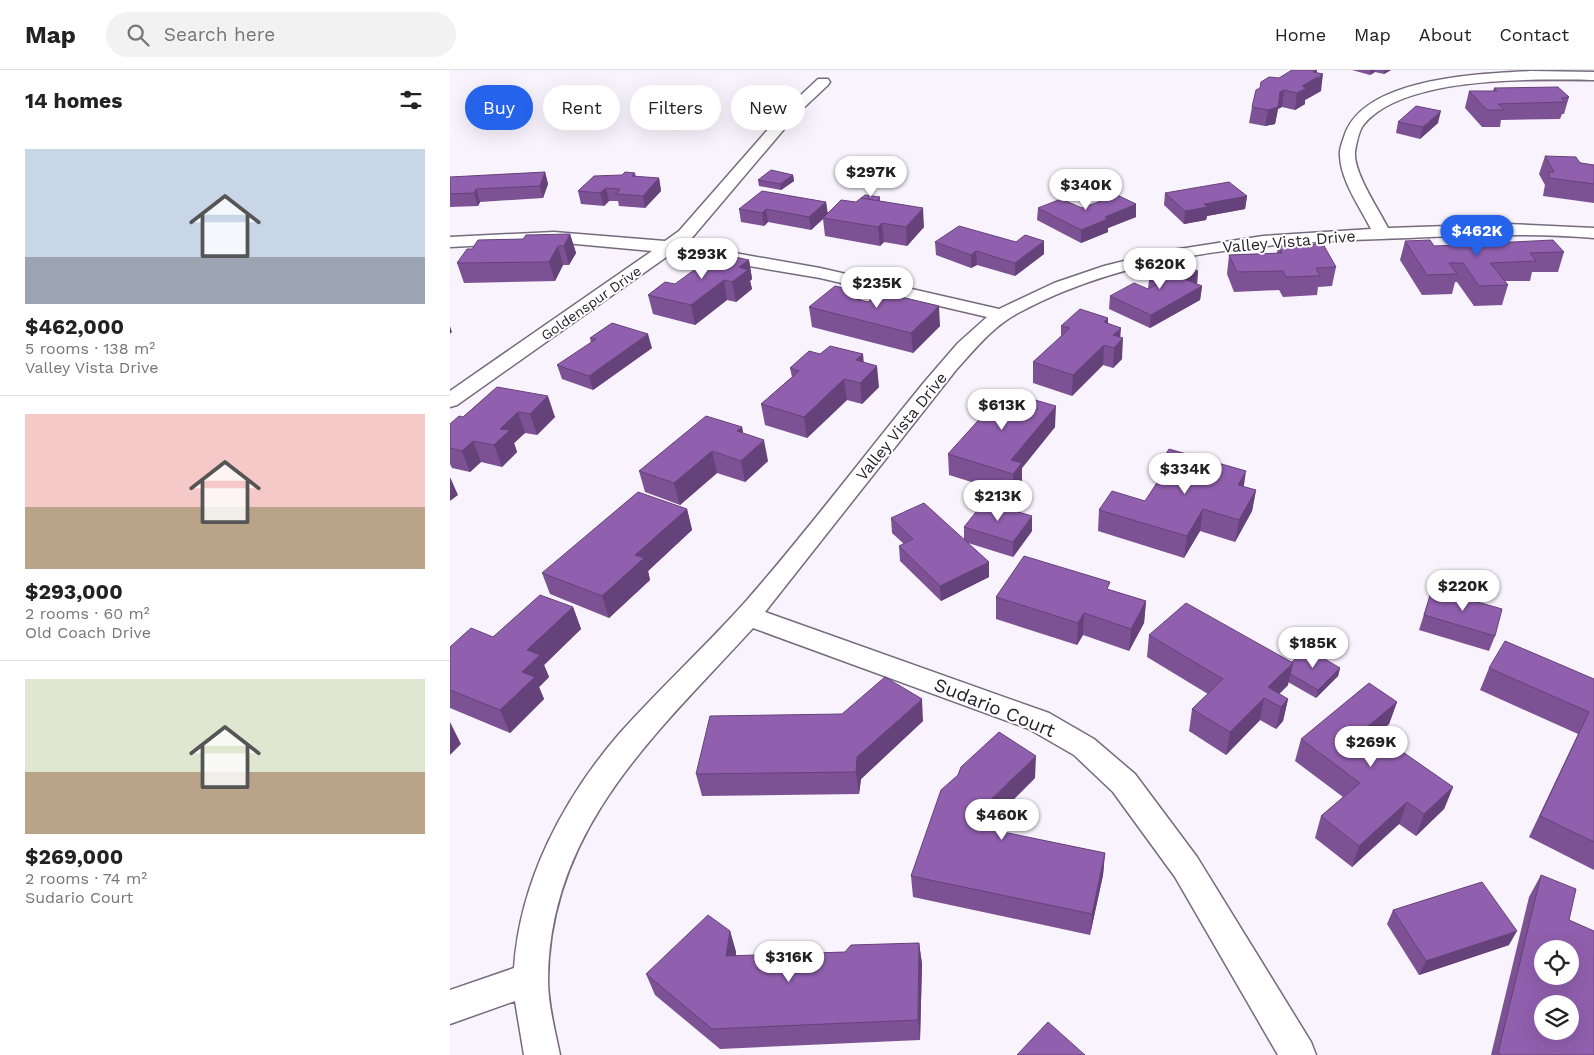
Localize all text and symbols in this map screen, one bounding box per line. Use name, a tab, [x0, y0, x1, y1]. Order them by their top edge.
search box	[106, 12, 456, 57]
text: Map	[25, 21, 76, 49]
icon: search	[124, 21, 152, 49]
text: Search here	[164, 23, 275, 46]
text: Home	[1275, 24, 1326, 45]
text: Map	[1354, 24, 1391, 45]
text: About	[1419, 24, 1471, 45]
text: Contact	[1499, 24, 1569, 45]
chip: Buy	[465, 85, 533, 130]
chip: Rent	[543, 85, 620, 130]
chip: Filters	[630, 85, 721, 130]
chip: New	[731, 85, 805, 130]
icon: filters	[397, 86, 425, 114]
text: 14 homes	[25, 88, 122, 113]
pin: $297K	[836, 156, 906, 198]
text: $297K	[846, 162, 896, 181]
pin: $340K	[1051, 168, 1121, 211]
text: $340K	[1060, 175, 1112, 194]
icon: home	[180, 181, 270, 271]
pin: $462K	[1442, 214, 1512, 257]
text: $462K	[1451, 221, 1503, 240]
street label: Valley Vista Drive	[1222, 226, 1356, 257]
pin: $293K	[667, 238, 737, 280]
text: $293K	[677, 244, 727, 263]
pin: $620K	[1125, 248, 1195, 290]
text: $620K	[1134, 254, 1186, 273]
street label: Goldenspur Drive	[538, 263, 644, 343]
pin: $235K	[842, 266, 912, 309]
text: $235K	[852, 273, 902, 292]
text: $462,000	[25, 314, 124, 339]
text: 5 rooms · 138 m²	[25, 339, 155, 358]
text: Valley Vista Drive	[25, 358, 159, 377]
street label: Valley Vista Drive	[852, 368, 951, 484]
pin: $613K	[967, 388, 1037, 431]
text: $613K	[978, 395, 1026, 414]
icon: home	[180, 447, 270, 537]
pin: $334K	[1150, 452, 1220, 495]
text: $334K	[1160, 459, 1210, 478]
pin: $213K	[963, 480, 1033, 522]
text: $213K	[974, 486, 1022, 505]
pin: $220K	[1428, 570, 1498, 612]
text: $220K	[1438, 576, 1488, 595]
text: $293,000	[25, 579, 123, 604]
text: 2 rooms · 60 m²	[25, 604, 150, 623]
text: Old Coach Drive	[25, 623, 151, 642]
pin: $185K	[1278, 626, 1348, 669]
text: $185K	[1289, 633, 1337, 652]
street label: Sudario Court	[931, 673, 1059, 742]
icon: home	[180, 712, 270, 802]
pin: $269K	[1336, 726, 1406, 768]
text: $269K	[1346, 732, 1396, 751]
pin: $460K	[967, 798, 1037, 841]
text: $460K	[976, 805, 1028, 824]
text: $269,000	[25, 844, 123, 869]
text: 2 rooms · 74 m²	[25, 869, 147, 888]
text: Sudario Court	[25, 888, 133, 907]
pin: $316K	[754, 940, 824, 983]
map controls	[1534, 940, 1579, 1040]
button: locate	[1534, 940, 1579, 985]
text: $316K	[765, 947, 813, 966]
button: layers	[1534, 995, 1579, 1040]

